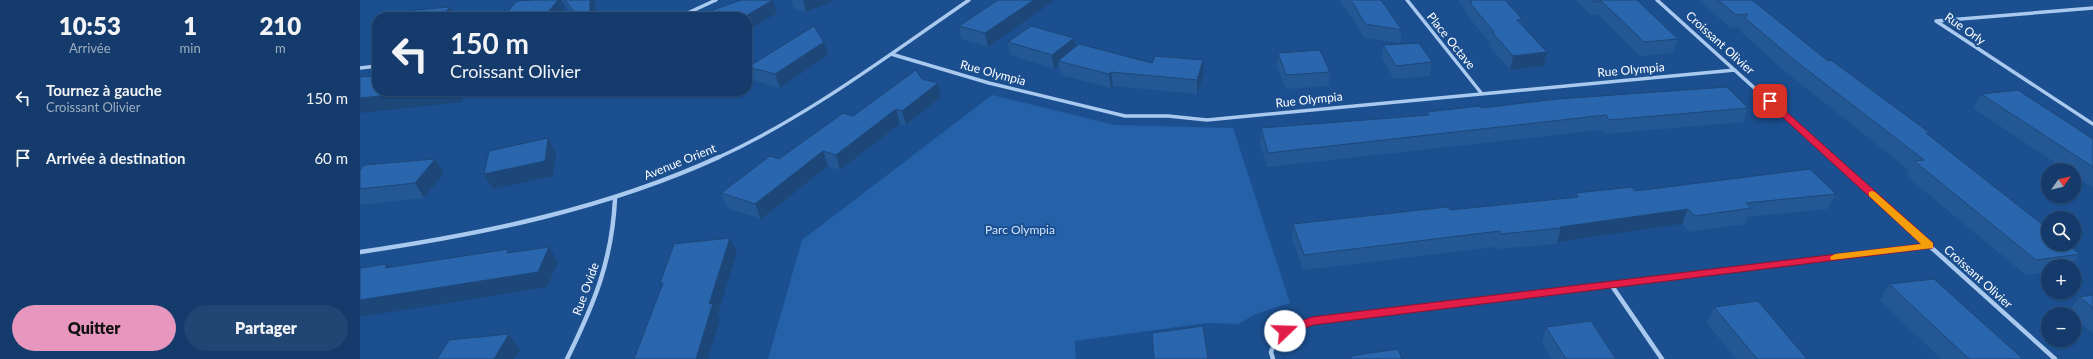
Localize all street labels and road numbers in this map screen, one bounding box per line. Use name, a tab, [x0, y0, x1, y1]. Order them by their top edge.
street label: Croissant Olivier	[1683, 8, 1758, 78]
street label: Place Octave	[1424, 9, 1479, 72]
street label: Rue Orly	[1942, 9, 1989, 48]
street label: Rue Olympia	[959, 57, 1028, 88]
street label: Rue Olympia	[1597, 59, 1665, 80]
street label: Rue Olympia	[1275, 89, 1343, 110]
street label: Avenue Orient	[641, 140, 719, 183]
street label: Croissant Olivier	[1941, 242, 2016, 312]
street label: Rue Ovide	[569, 260, 602, 317]

